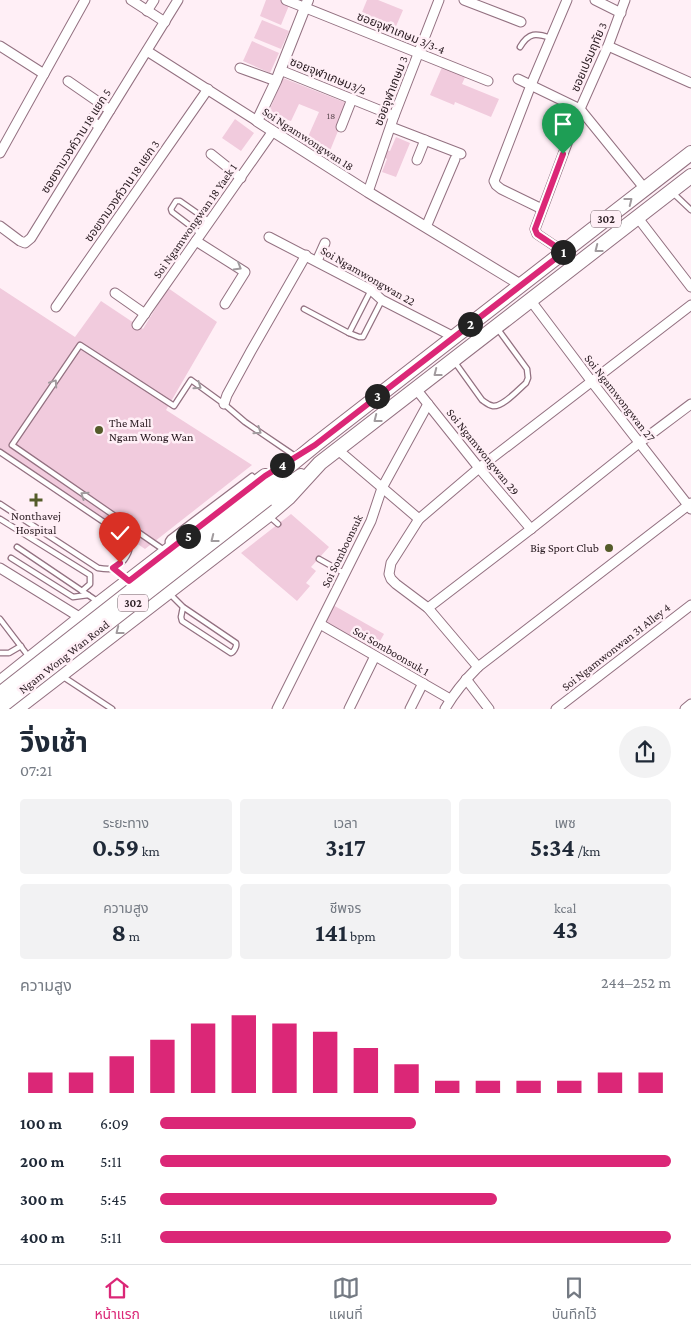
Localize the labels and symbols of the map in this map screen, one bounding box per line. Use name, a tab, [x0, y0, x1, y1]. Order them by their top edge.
street label: ซอยจุฬาเกษม 3/3-4	[355, 9, 447, 57]
street label: ซอยเปรมฤทัย 3	[568, 20, 610, 94]
street label: ซอยจุฬาเกษม3/2	[288, 54, 368, 98]
street label: ซอยจุฬาเกษม 3	[371, 54, 411, 128]
street label: ซอยงามวงค์วาน 18 แยก 5	[38, 86, 114, 196]
pin	[542, 103, 584, 154]
street label: Soi Ngamwongwan 18	[260, 104, 356, 174]
house number: 18	[327, 110, 335, 121]
street label: ซอยงามวงค์วาน 18 แยก 3	[82, 137, 163, 245]
street label: Soi Ngamwongwan 18 Yaek 1	[150, 161, 240, 281]
one-way arrow	[623, 199, 632, 207]
road number: 302	[591, 210, 621, 228]
pin: 1	[550, 240, 576, 264]
street label: Soi Ngamwongwan 22	[318, 243, 418, 309]
one-way arrow	[594, 243, 603, 252]
one-way arrow	[232, 260, 241, 270]
pin: 2	[458, 312, 482, 336]
street label: Soi Ngamwongwan 27	[582, 352, 659, 445]
one-way arrow	[433, 367, 443, 376]
one-way arrow	[48, 379, 57, 389]
one-way arrow	[193, 380, 202, 389]
pin: 3	[364, 384, 390, 408]
street label: Soi Ngamwongwan 29	[444, 406, 522, 498]
one-way arrow	[374, 414, 383, 422]
place label: The Mall Ngam Wong Wan	[109, 416, 194, 444]
marker: The Mall Ngam Wong Wan	[93, 424, 105, 436]
one-way arrow	[252, 425, 262, 434]
pin: 4	[270, 452, 294, 478]
one-way arrow	[80, 492, 90, 501]
marker: Nonthavej Hospital	[29, 493, 43, 507]
place label: Nonthavej Hospital	[11, 509, 61, 537]
pin	[99, 512, 141, 563]
street label: Soi Somboonsuk	[318, 512, 366, 590]
pin: 5	[176, 524, 200, 548]
one-way arrow	[211, 534, 220, 543]
place label: Big Sport Club	[530, 541, 599, 555]
marker: Big Sport Club	[603, 542, 615, 554]
road number: 302	[118, 594, 148, 612]
street label: Soi Ngamwonwan 31 Alley 4	[559, 600, 673, 694]
street label: Ngam Wong Wan Road	[16, 617, 113, 697]
street label: Soi Somboonsuk 1	[350, 624, 432, 678]
one-way arrow	[115, 625, 124, 634]

